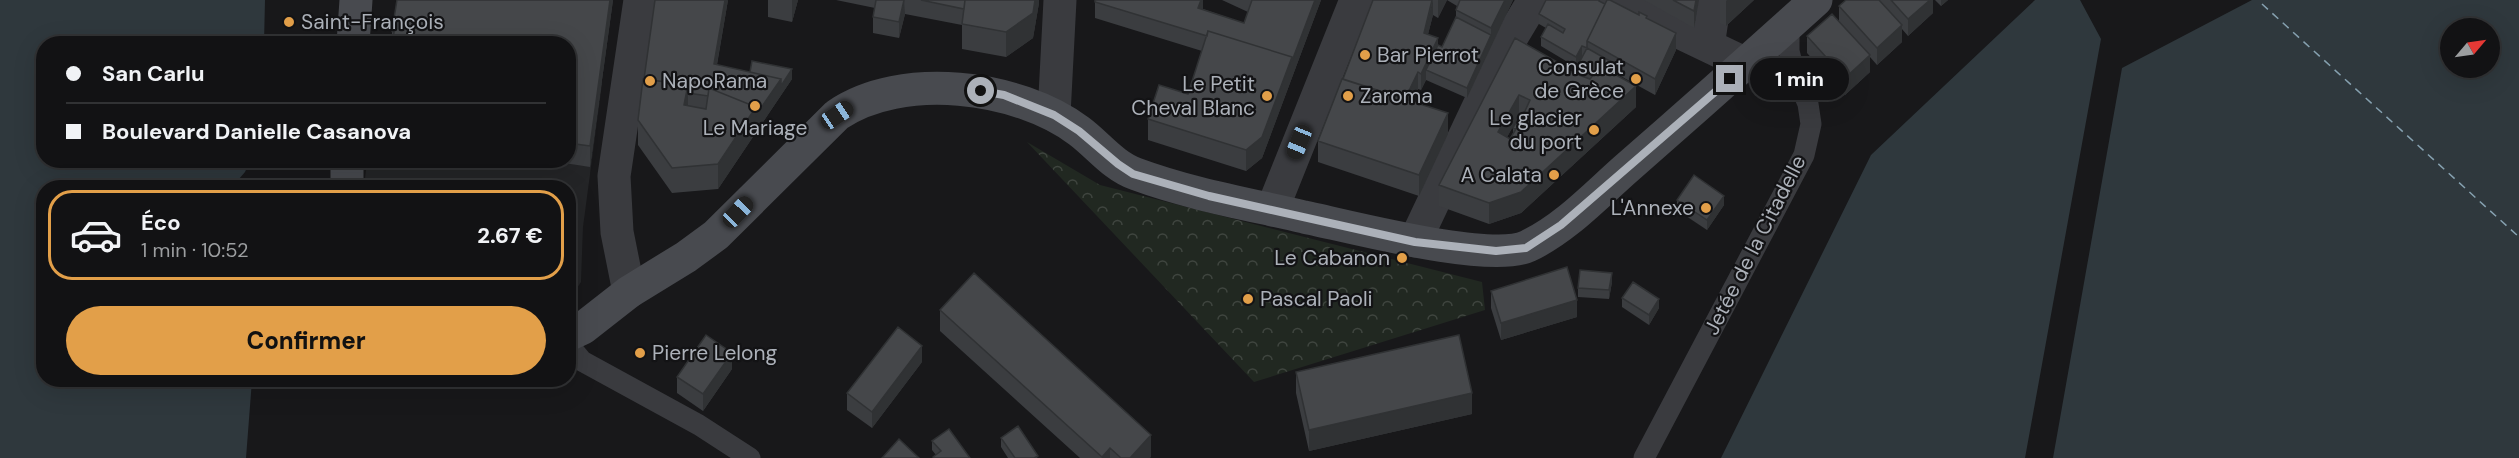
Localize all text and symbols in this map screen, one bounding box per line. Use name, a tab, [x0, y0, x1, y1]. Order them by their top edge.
place label: Saint-François	[301, 8, 444, 36]
marker: Saint-François	[282, 15, 296, 29]
north arrow	[2440, 18, 2500, 78]
map controls	[2440, 18, 2500, 78]
place label: Bar Pierrot	[1377, 41, 1479, 69]
marker: Bar Pierrot	[1358, 48, 1372, 62]
place label: Consulat de Grèce	[1534, 53, 1624, 105]
callout: 1 min	[1751, 58, 1850, 100]
text: San Carlu	[102, 59, 204, 88]
route end	[1716, 65, 1743, 92]
text: 1 min	[1775, 66, 1824, 92]
place label: NapoRama	[662, 67, 767, 95]
place label: Le Petit Cheval Blanc	[1131, 70, 1255, 122]
marker: Consulat de Grèce	[1629, 72, 1643, 86]
marker: NapoRama	[643, 74, 657, 88]
route start	[967, 77, 994, 104]
place label: Zaroma	[1360, 82, 1433, 110]
marker: Le Petit Cheval Blanc	[1260, 89, 1274, 103]
marker: Zaroma	[1341, 89, 1355, 103]
car	[817, 97, 857, 133]
marker: Le Mariage	[748, 99, 762, 113]
place label: Le glacier du port	[1489, 104, 1582, 156]
place label: Le Mariage	[703, 114, 807, 142]
text: Boulevard Danielle Casanova	[102, 117, 411, 146]
car	[1284, 122, 1314, 162]
marker: Le glacier du port	[1587, 123, 1601, 137]
street label: Jetée de la Citadelle	[1698, 150, 1812, 340]
place label: A Calata	[1461, 161, 1542, 189]
marker: A Calata	[1547, 168, 1561, 182]
car	[719, 193, 757, 231]
place label: L'Annexe	[1611, 194, 1694, 222]
marker: L'Annexe	[1699, 201, 1713, 215]
icon: car	[69, 208, 123, 262]
text: Éco	[141, 208, 181, 237]
text: 2.67 €	[477, 221, 543, 250]
text: 1 min · 10:52	[141, 237, 249, 263]
place label: Le Cabanon	[1274, 244, 1390, 272]
marker: Le Cabanon	[1395, 251, 1409, 265]
place label: Pascal Paoli	[1260, 285, 1373, 313]
marker: Pascal Paoli	[1241, 292, 1255, 306]
button: Confirmer	[66, 306, 546, 375]
place label: Pierre Lelong	[652, 339, 778, 367]
marker: Pierre Lelong	[633, 346, 647, 360]

